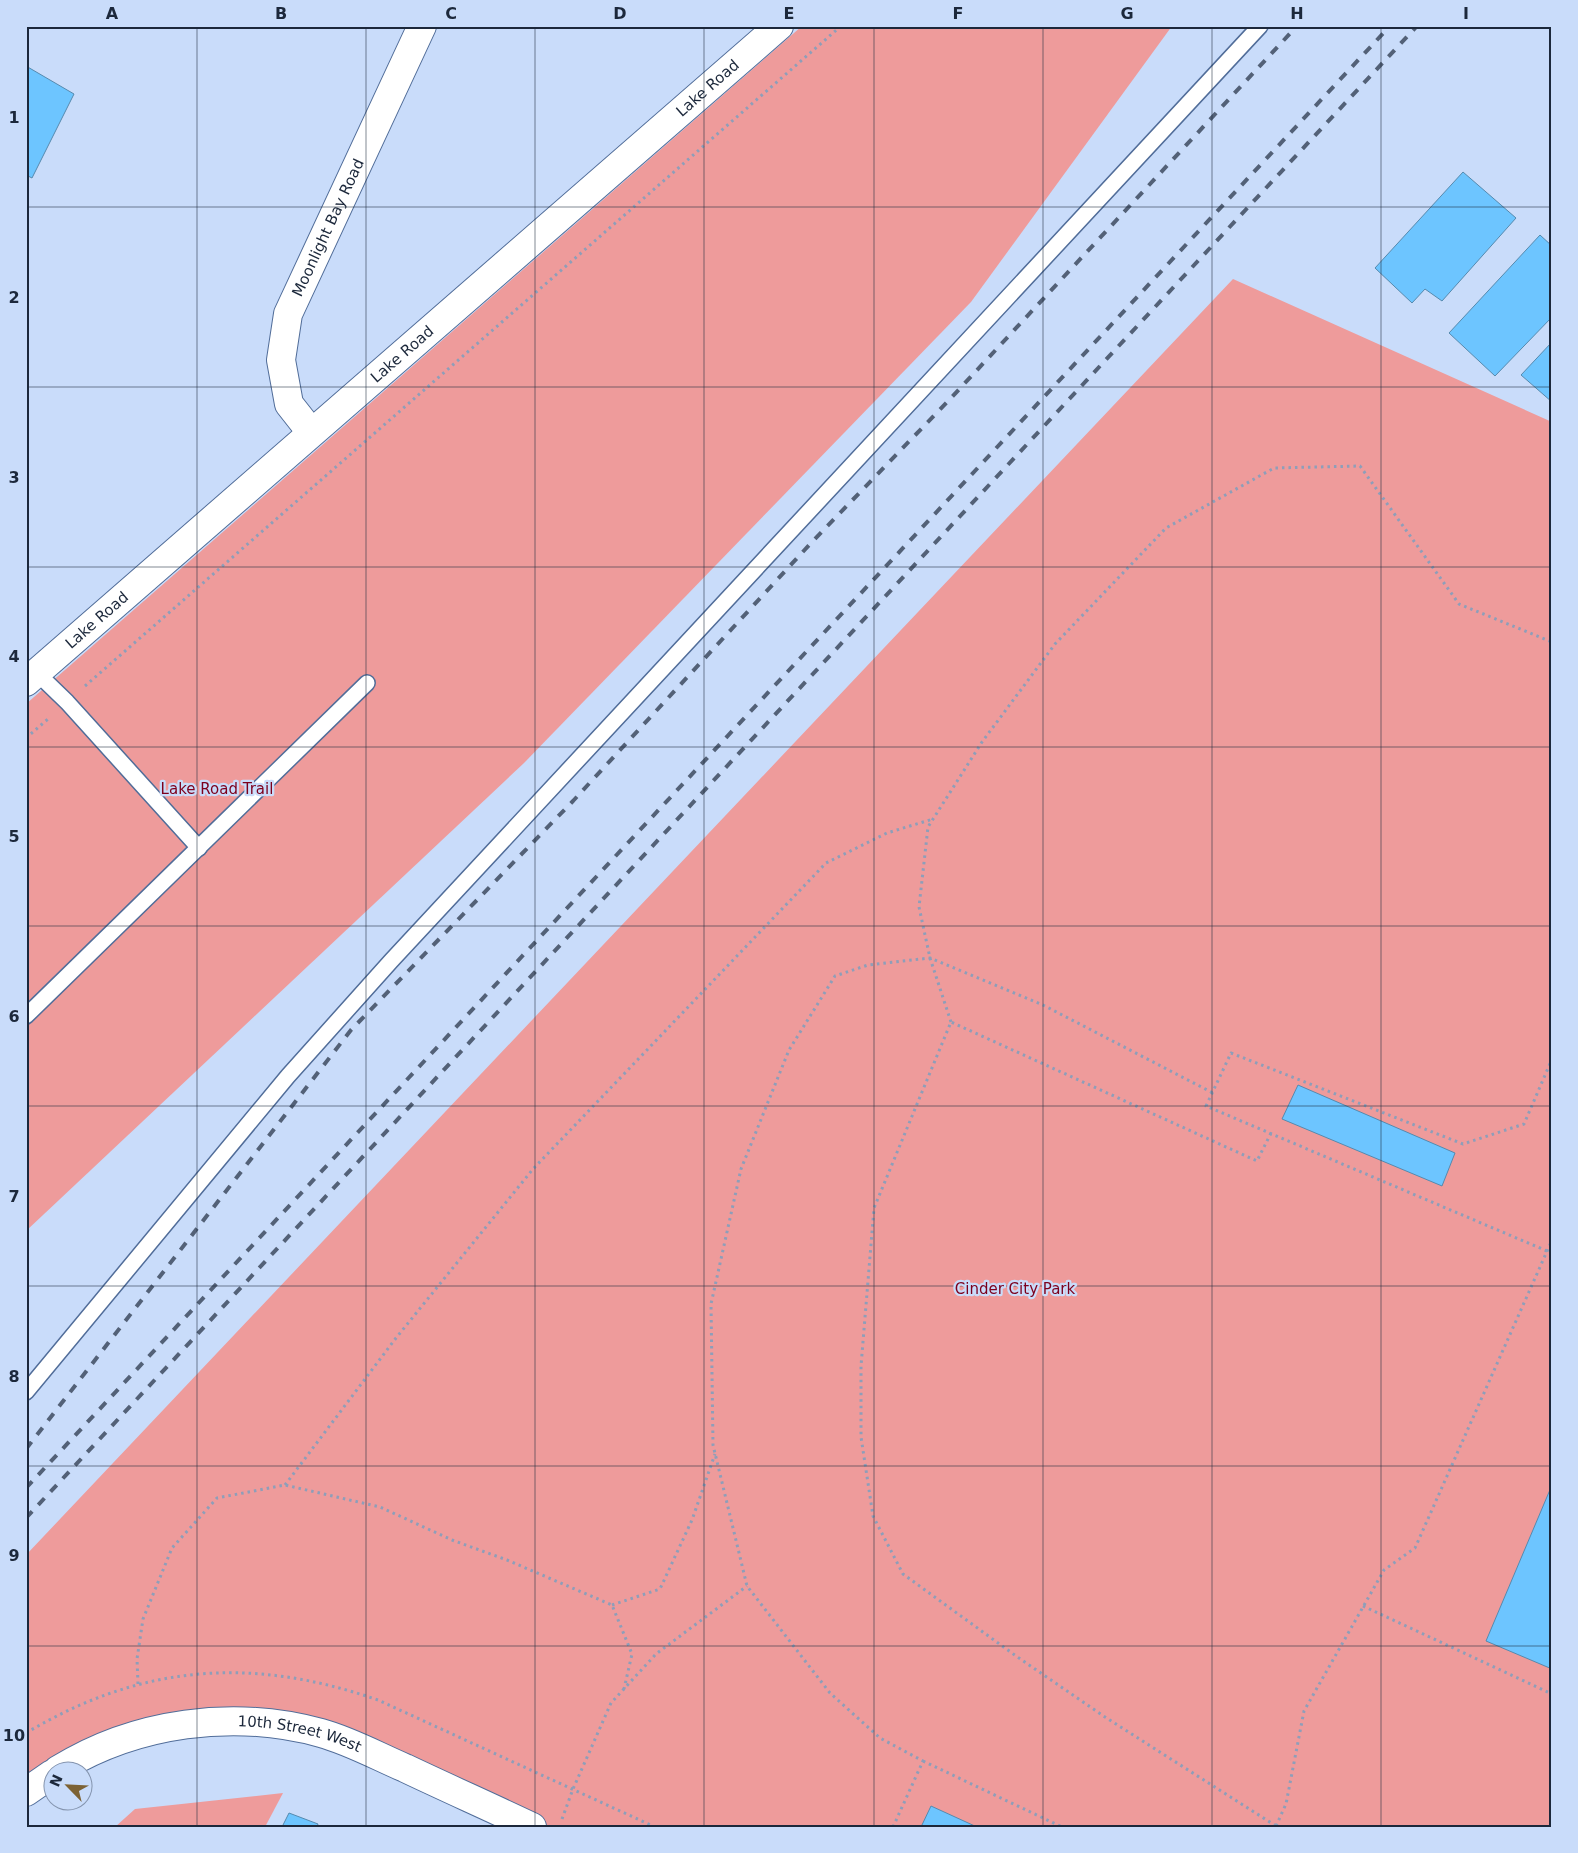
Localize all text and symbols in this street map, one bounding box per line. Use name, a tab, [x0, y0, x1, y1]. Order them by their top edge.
text: A	[106, 4, 119, 23]
text: B	[275, 4, 287, 23]
text: C	[445, 4, 457, 23]
text: D	[613, 4, 627, 23]
text: E	[784, 4, 794, 23]
text: F	[953, 4, 963, 23]
text: G	[1120, 4, 1134, 23]
text: H	[1290, 4, 1304, 23]
text: I	[1463, 4, 1469, 23]
street label: Lake Road	[673, 56, 743, 120]
text: 1	[8, 108, 20, 127]
street label: Moonlight Bay Road	[288, 156, 368, 299]
text: 2	[8, 288, 20, 307]
street label: Lake Road	[367, 322, 437, 386]
text: 3	[8, 468, 20, 487]
street label: Lake Road	[62, 588, 132, 652]
text: 4	[8, 647, 20, 666]
park label: Lake Road Trail	[161, 780, 273, 798]
text: 5	[8, 827, 20, 846]
text: 6	[8, 1007, 20, 1026]
text: 7	[8, 1187, 20, 1206]
park label: Cinder City Park	[955, 1280, 1076, 1298]
text: 8	[8, 1367, 20, 1386]
text: 9	[8, 1546, 20, 1565]
street label: 10th Street West	[237, 1712, 364, 1756]
text: 10	[3, 1726, 25, 1745]
north arrow	[42, 1760, 92, 1810]
text: N	[46, 1772, 66, 1789]

